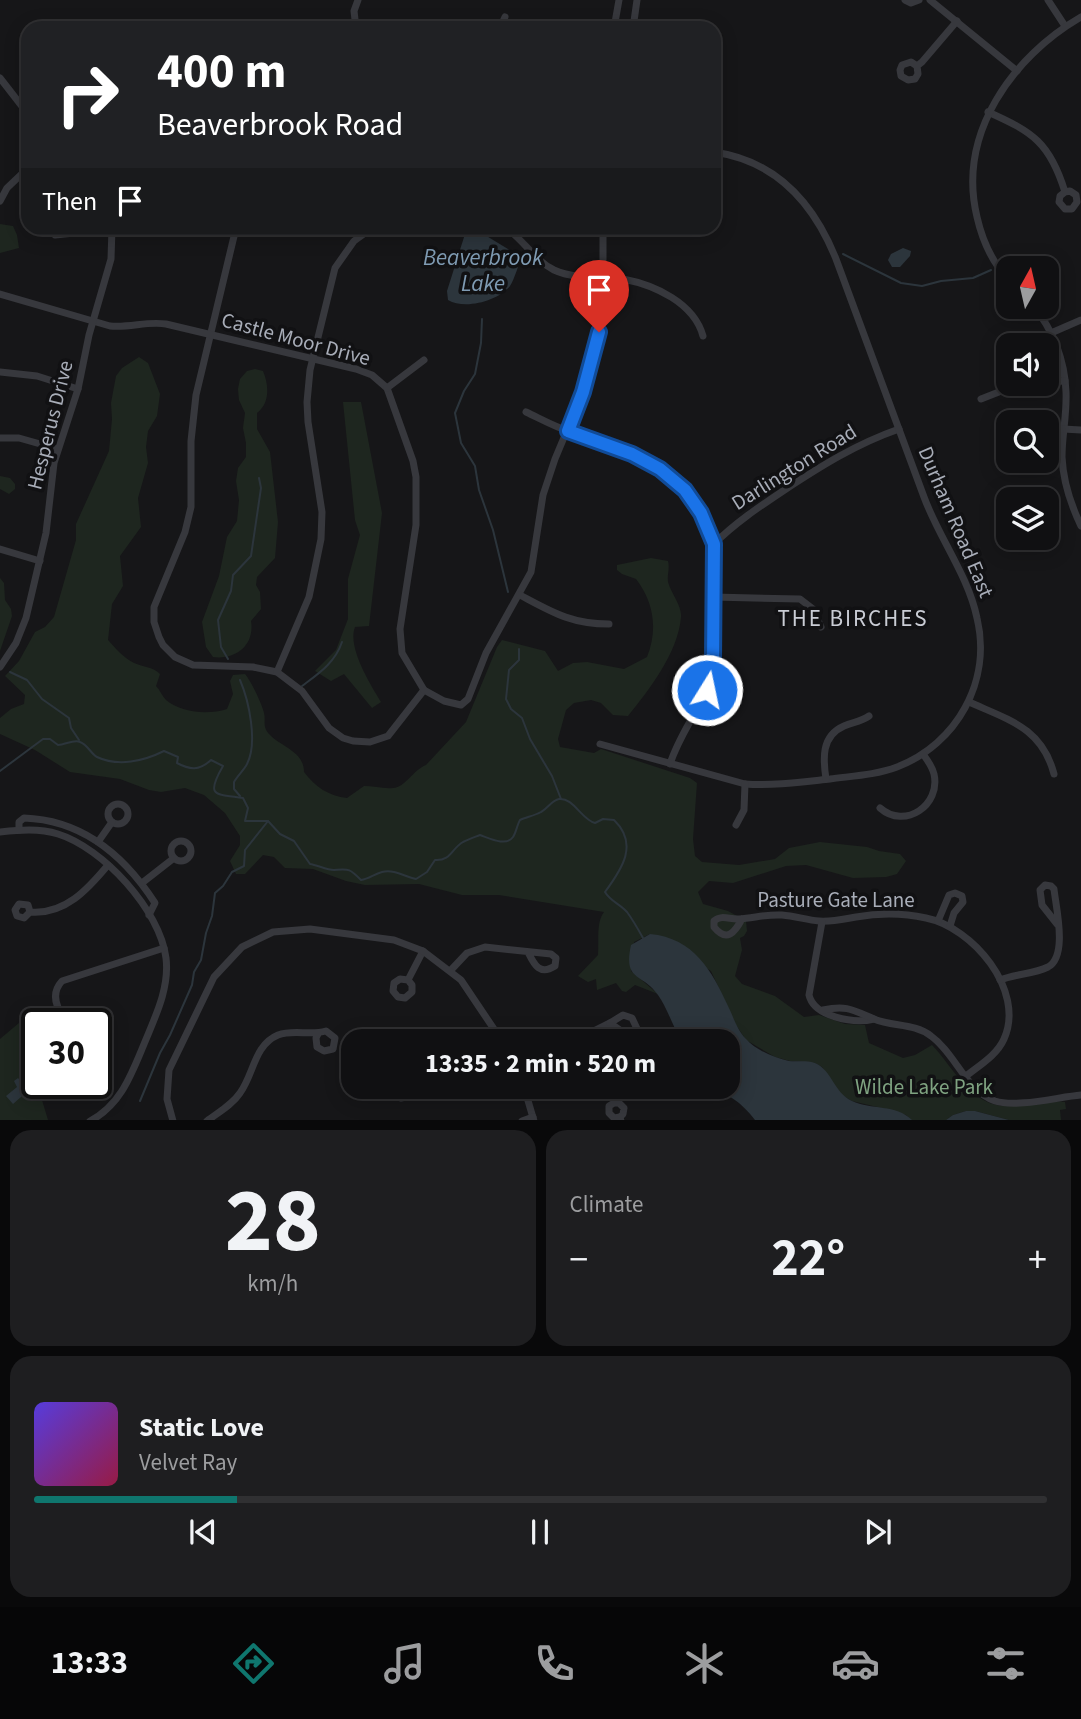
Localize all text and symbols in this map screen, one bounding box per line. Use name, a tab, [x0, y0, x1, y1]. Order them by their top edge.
text: 400 m	[157, 37, 286, 107]
icon: right	[42, 49, 133, 140]
text: Beaverbrook Road	[157, 102, 403, 148]
icon: arrive	[111, 182, 149, 220]
text: Then	[42, 183, 97, 220]
water label: Beaverbrook Lake	[423, 241, 544, 300]
north arrow	[996, 256, 1059, 318]
map controls	[996, 256, 1059, 550]
pin	[569, 260, 629, 332]
icon: arrive	[580, 271, 618, 309]
street label: Castle Moor Drive	[218, 305, 374, 373]
button: sound	[996, 333, 1059, 396]
street label: Hesperus Drive	[19, 357, 81, 493]
button: search	[996, 410, 1059, 473]
street label: Darlington Road	[726, 417, 862, 517]
street label: Durham Road East	[911, 442, 1001, 602]
button: layers	[996, 487, 1059, 550]
district label: THE BIRCHES	[777, 602, 929, 635]
position arrow	[670, 653, 744, 727]
street label: Pasture Gate Lane	[757, 885, 915, 915]
speed limit sign: 30	[21, 1008, 112, 1099]
text: 13:35 · 2 min · 520 m	[425, 1045, 656, 1082]
park label: Wilde Lake Park	[855, 1072, 994, 1102]
text: 28	[225, 1157, 321, 1286]
text: Climate	[570, 1188, 643, 1221]
text: 22°	[771, 1222, 845, 1296]
text: −	[570, 1233, 588, 1287]
text: +	[1028, 1233, 1047, 1287]
text: km/h	[247, 1267, 298, 1300]
text: Static Love	[139, 1409, 264, 1446]
text: Velvet Ray	[139, 1446, 237, 1479]
icon: previous	[184, 1513, 222, 1551]
icon: pause	[521, 1513, 559, 1551]
icon: next	[859, 1513, 897, 1551]
icon: directions	[229, 1639, 278, 1688]
icon: music	[380, 1639, 429, 1688]
icon: phone	[530, 1639, 579, 1688]
icon: climate	[680, 1639, 729, 1688]
icon: car	[831, 1639, 880, 1688]
icon: filters	[981, 1639, 1030, 1688]
text: 13:33	[51, 1640, 128, 1686]

